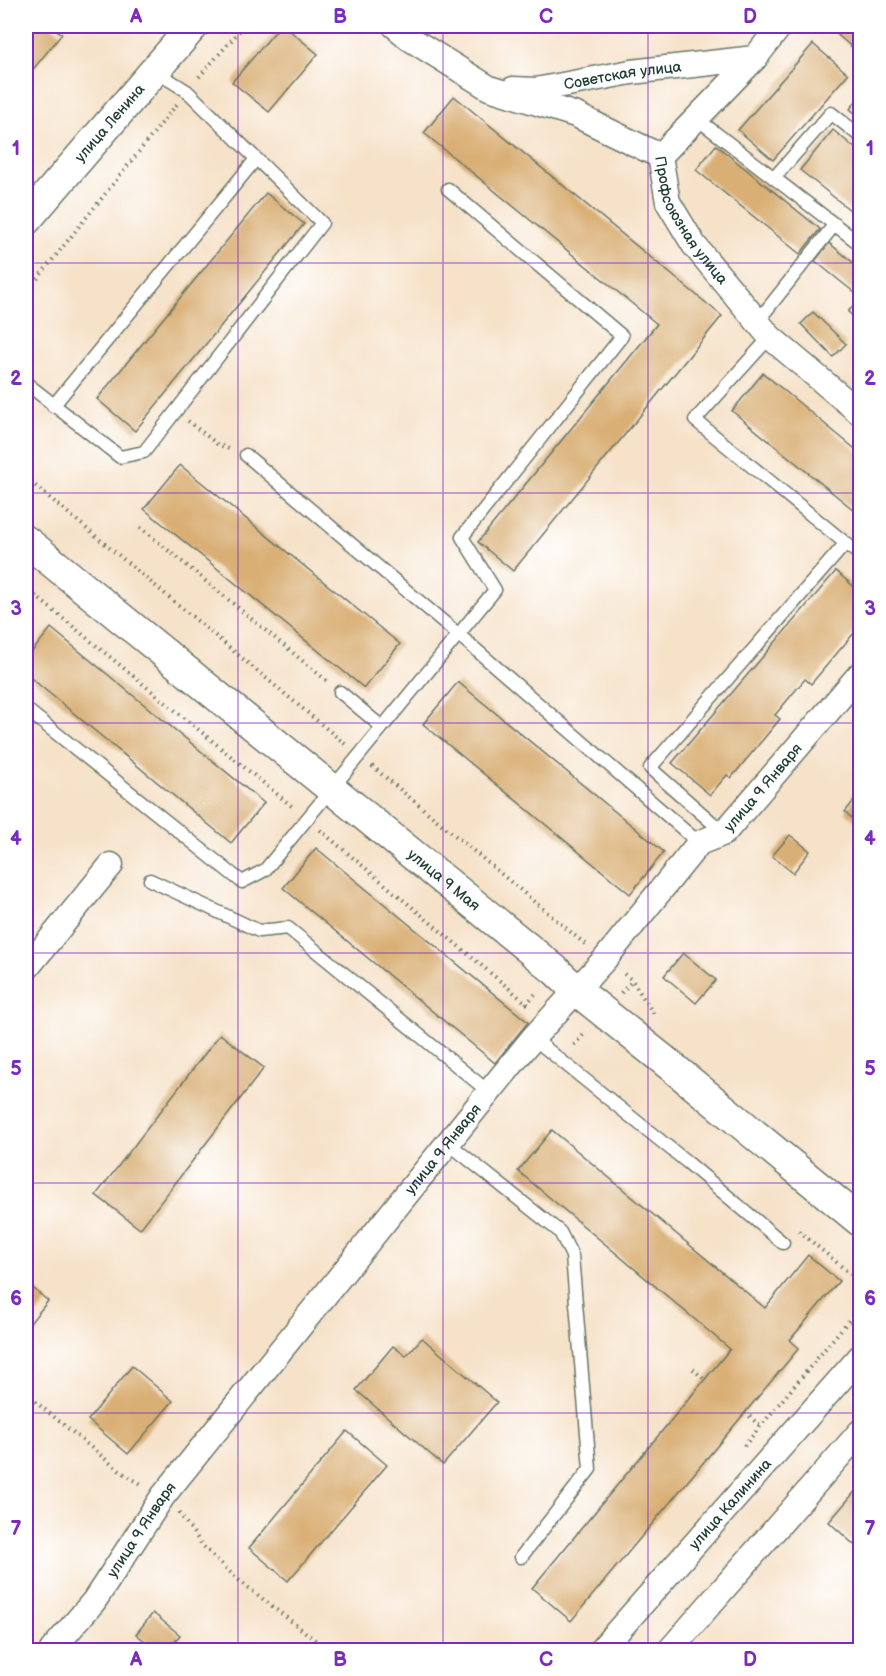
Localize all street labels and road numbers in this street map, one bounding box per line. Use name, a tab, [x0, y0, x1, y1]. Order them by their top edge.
street label: Советская улица	[562, 57, 683, 94]
street label: улица Ленина	[70, 80, 149, 166]
street label: Профсоюзная улица	[651, 155, 732, 288]
street label: улица 9 Января	[720, 739, 806, 836]
street label: улица 9 Мая	[404, 845, 484, 915]
street label: улица 9 Января	[401, 1100, 485, 1198]
street label: улица Калинина	[685, 1454, 776, 1553]
street label: улица 9 Января	[103, 1478, 180, 1581]

